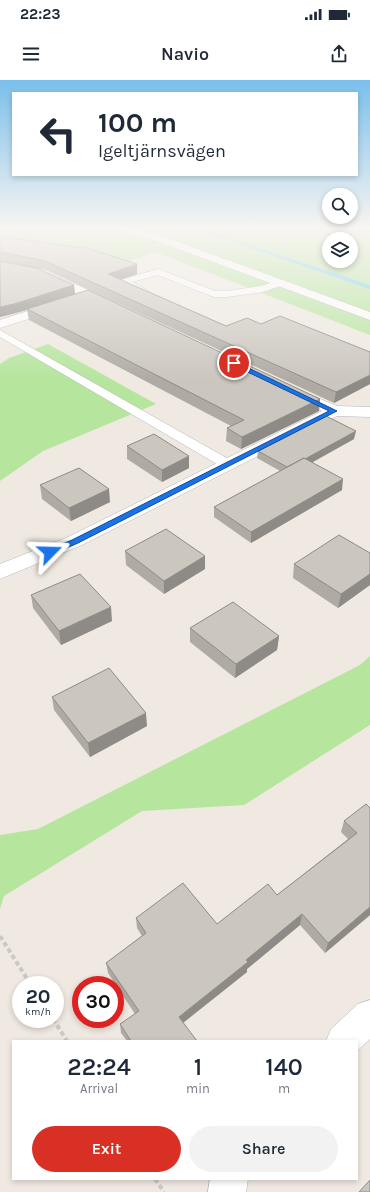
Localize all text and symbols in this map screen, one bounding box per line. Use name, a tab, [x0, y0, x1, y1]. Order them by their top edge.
text: 22:23	[20, 5, 61, 23]
icon: menu	[20, 43, 42, 65]
text: Navio	[161, 43, 209, 65]
icon: share	[328, 43, 350, 65]
text: 100 m	[98, 106, 177, 139]
icon: left	[32, 108, 84, 160]
text: Igeltjärnsvägen	[98, 140, 226, 162]
map controls	[322, 188, 358, 268]
button: search	[322, 188, 358, 224]
button: layers	[322, 232, 358, 268]
pin	[217, 346, 251, 380]
icon: arrive	[223, 352, 245, 374]
position arrow	[29, 531, 71, 573]
speed limit sign: 30	[72, 976, 124, 1028]
text: 20	[26, 985, 50, 1008]
text: km/h	[25, 1006, 51, 1018]
text: 22:24	[67, 1053, 131, 1081]
text: 1	[194, 1053, 202, 1081]
text: 140	[265, 1053, 303, 1081]
text: Arrival	[80, 1081, 118, 1096]
text: min	[186, 1081, 210, 1096]
text: m	[278, 1081, 290, 1096]
button: Exit	[32, 1126, 181, 1172]
button: Share	[189, 1126, 338, 1172]

